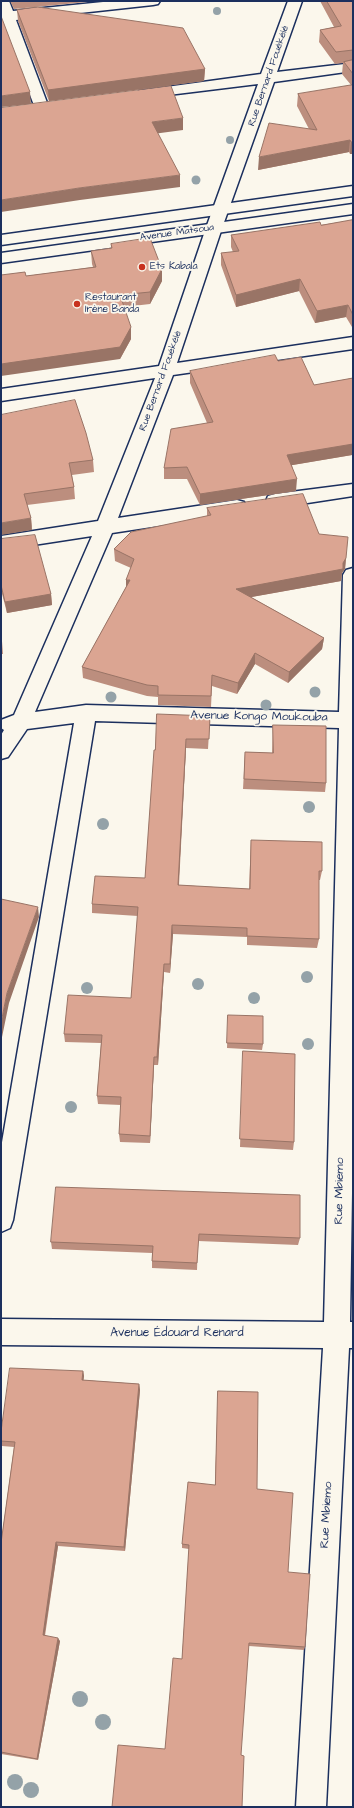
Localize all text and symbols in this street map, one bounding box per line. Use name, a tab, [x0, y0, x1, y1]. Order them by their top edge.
street label: Rue Bernard Fouékélé	[246, 24, 292, 128]
street label: Avenue Matsoua	[139, 222, 215, 244]
place label: Ets Kabala	[150, 261, 197, 273]
marker: Ets Kabala	[137, 262, 147, 272]
place label: Restaurant Irène Banda	[85, 292, 139, 316]
marker: Restaurant Irène Banda	[72, 299, 82, 309]
street label: Rue Bernard Fouékélé	[137, 329, 185, 433]
street label: Avenue Kongo Moukouba	[190, 709, 328, 725]
street label: Rue Mbiemo	[332, 1157, 348, 1225]
street label: Avenue Édouard Renard	[110, 1326, 244, 1340]
street label: Rue Mbiemo	[318, 1481, 336, 1549]

